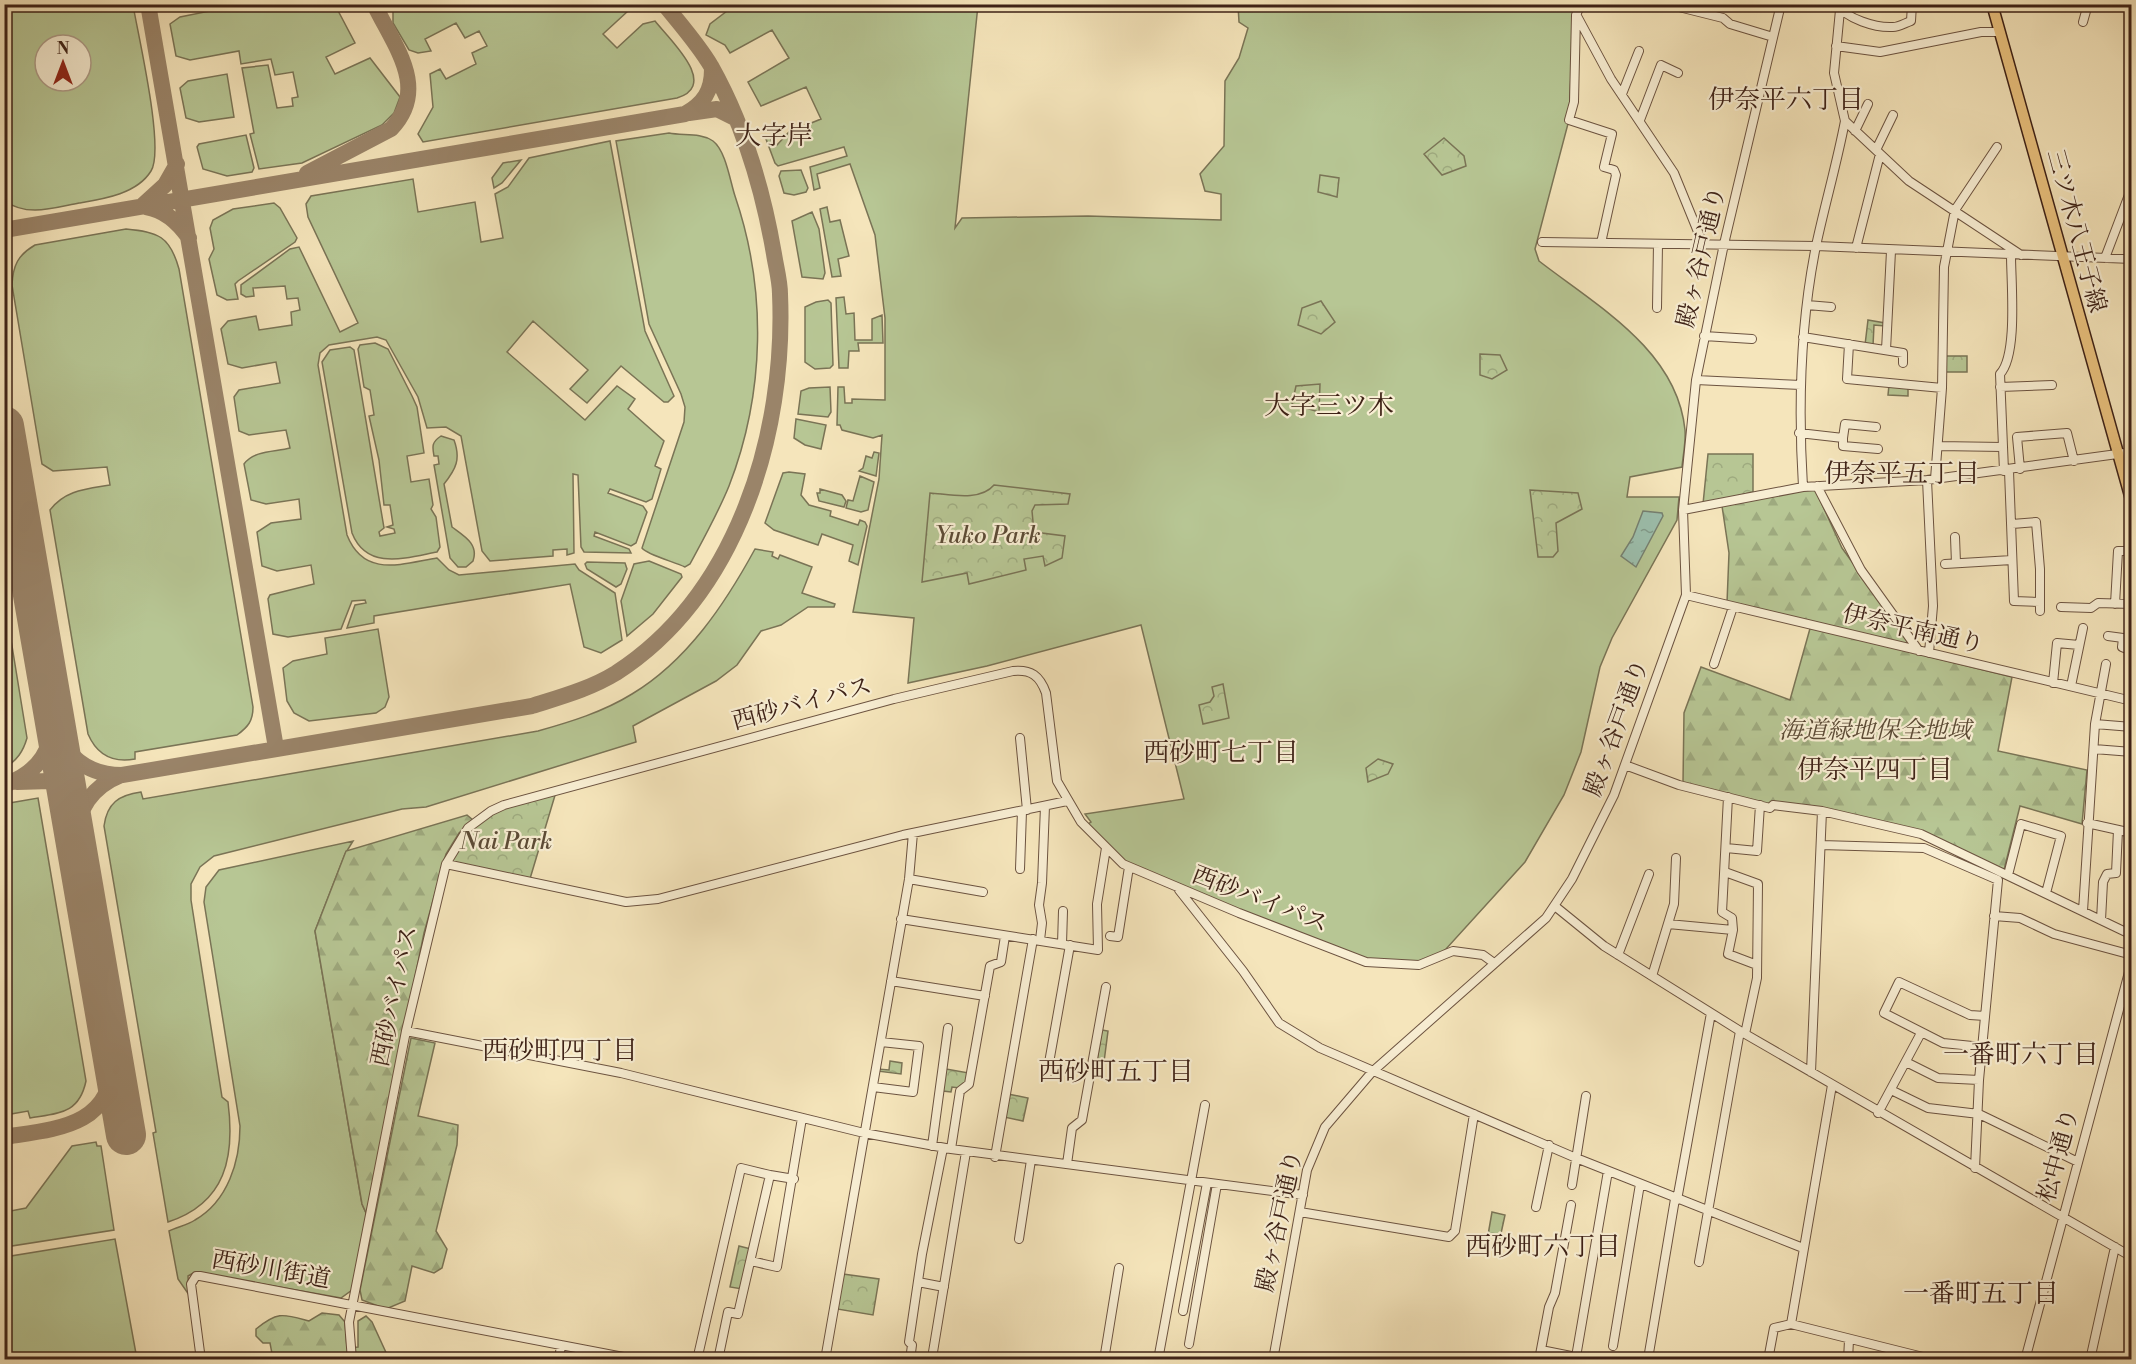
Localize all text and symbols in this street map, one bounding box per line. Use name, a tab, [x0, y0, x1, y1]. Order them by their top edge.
north arrow	[33, 33, 93, 93]
text: N	[57, 39, 70, 59]
district label: 伊奈平六丁目	[1708, 84, 1864, 116]
district label: 大字岸	[735, 120, 813, 152]
street label: 三ツ木八王子線	[2040, 146, 2112, 316]
street label: 殿ヶ谷戸通り	[1671, 183, 1733, 331]
district label: 大字三ツ木	[1264, 390, 1394, 422]
district label: 伊奈平五丁目	[1824, 458, 1980, 490]
park label: Yuko Park	[935, 521, 1041, 551]
street label: 伊奈平南通り	[1839, 599, 1987, 661]
street label: 殿ヶ谷戸通り	[1578, 655, 1656, 801]
street label: 西砂バイパス	[729, 671, 875, 737]
park label: 海道緑地保全地域	[1779, 716, 1975, 746]
district label: 西砂町七丁目	[1143, 737, 1299, 769]
district label: 伊奈平四丁目	[1797, 754, 1953, 786]
park label: Nai Park	[459, 827, 552, 857]
street label: 西砂バイパス	[1188, 860, 1332, 940]
street label: 西砂バイパス	[365, 923, 425, 1069]
district label: 西砂町四丁目	[482, 1035, 638, 1067]
district label: 一番町六丁目	[1943, 1039, 2099, 1071]
district label: 西砂町五丁目	[1038, 1056, 1194, 1088]
street label: 松中通り	[2032, 1105, 2086, 1205]
street label: 殿ヶ谷戸通り	[1250, 1147, 1310, 1295]
district label: 西砂町六丁目	[1465, 1231, 1621, 1263]
street label: 西砂川街道	[209, 1245, 333, 1295]
district label: 一番町五丁目	[1903, 1278, 2059, 1310]

